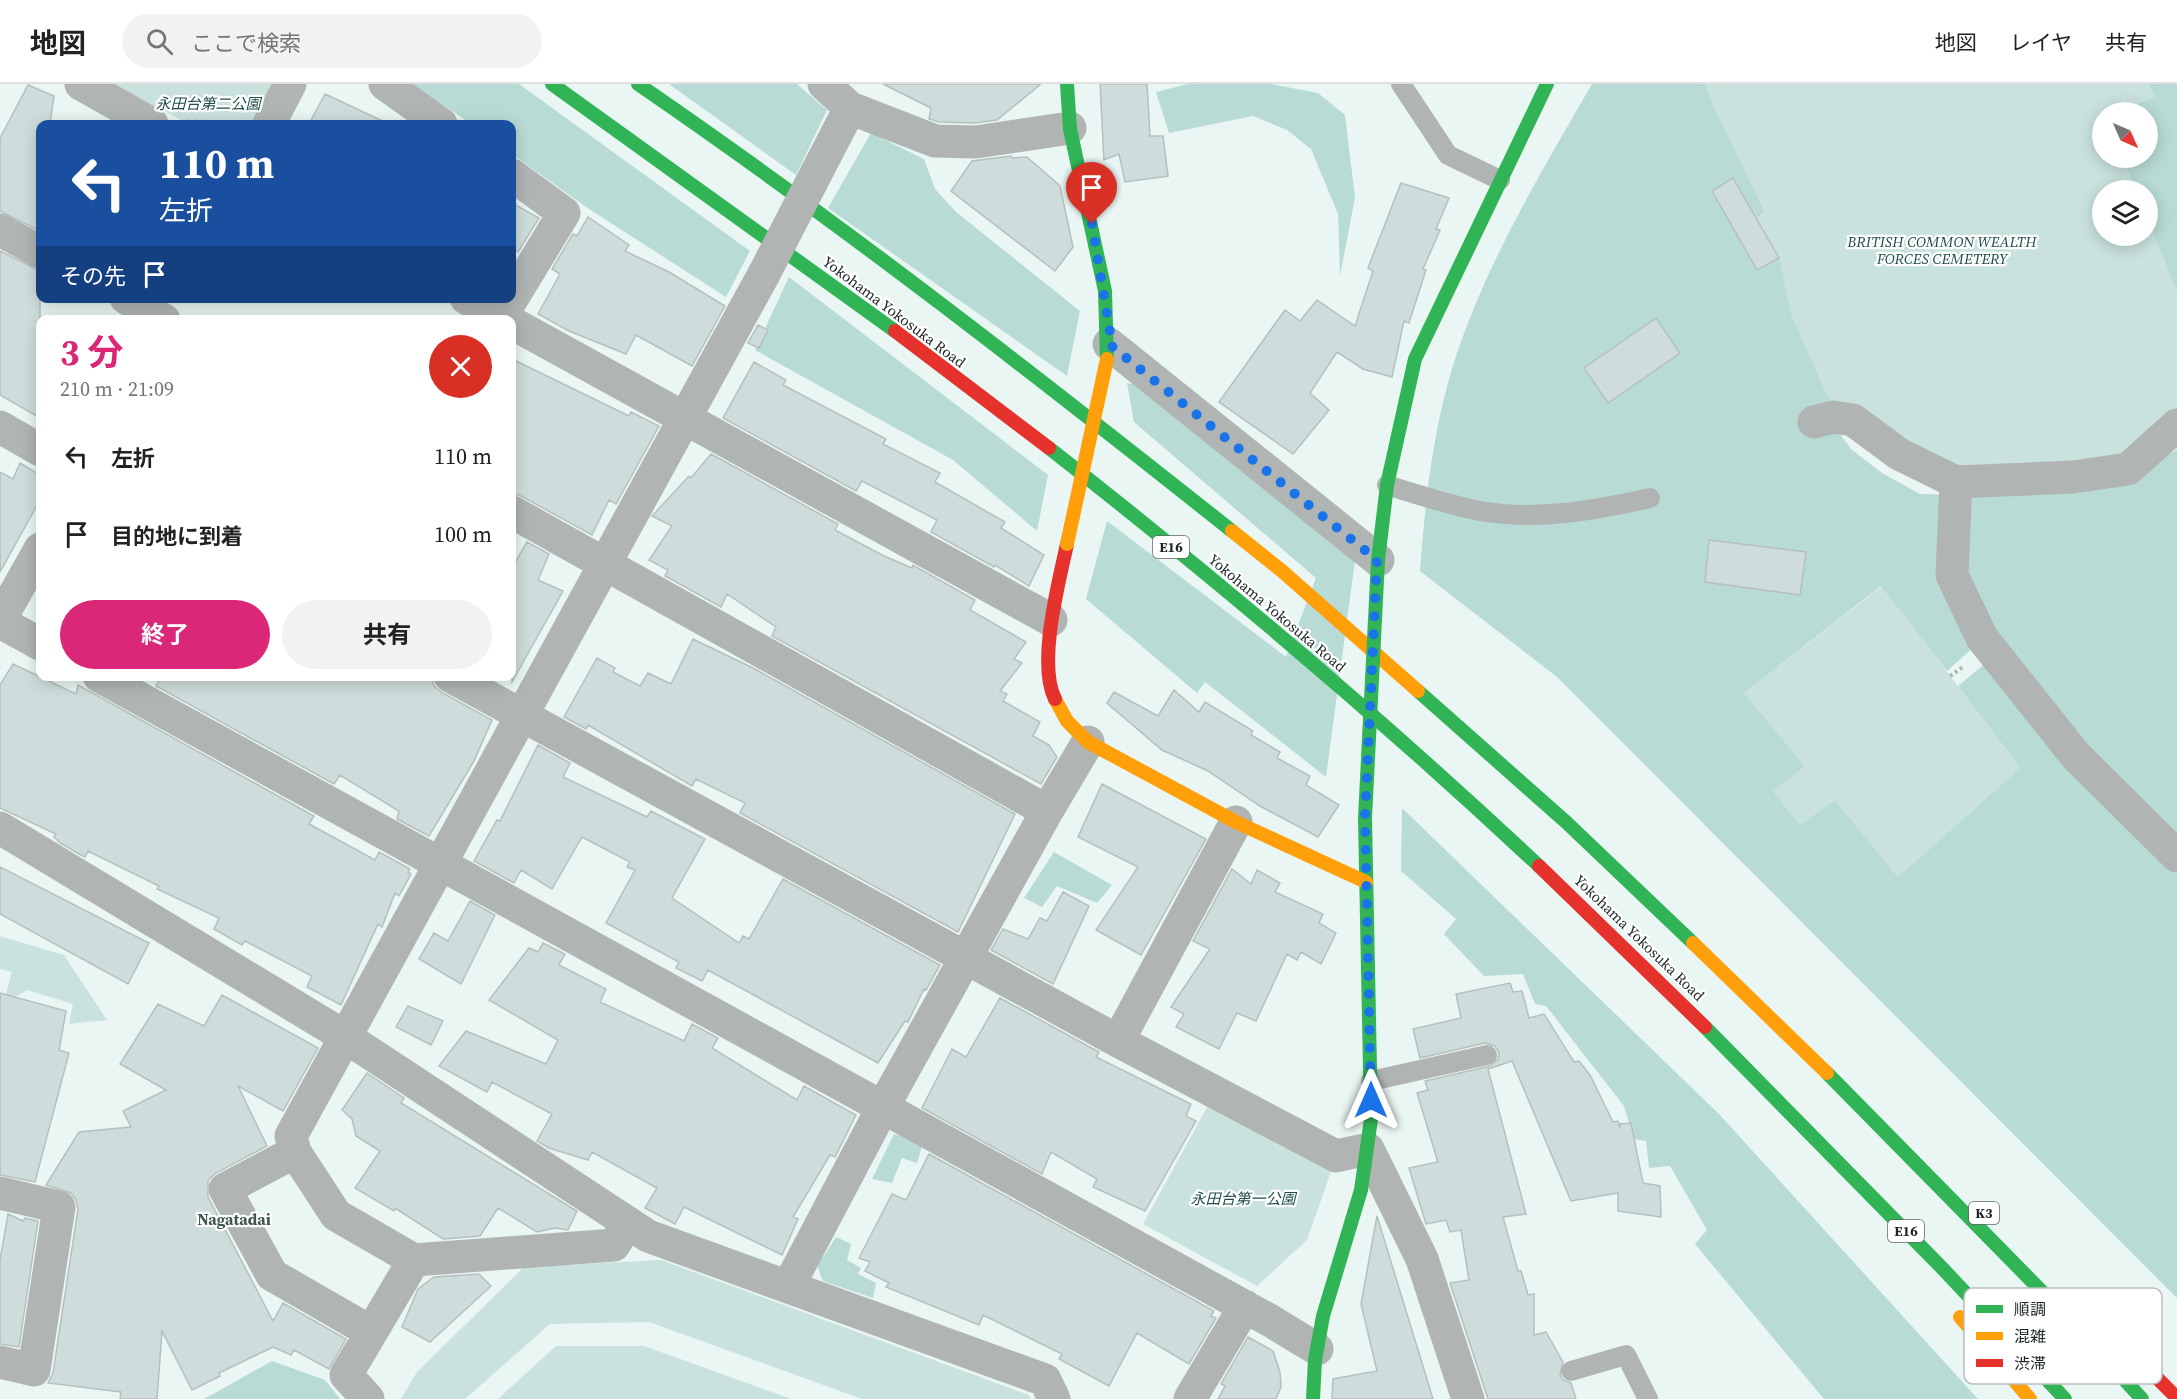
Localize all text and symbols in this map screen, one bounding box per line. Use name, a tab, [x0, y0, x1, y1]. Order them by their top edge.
search box	[122, 14, 542, 68]
text: 地図	[30, 24, 86, 62]
icon: search	[143, 25, 176, 58]
text: ここで検索	[191, 28, 301, 58]
text: 地図	[1935, 28, 1977, 57]
text: レイヤ	[2010, 28, 2072, 57]
text: 共有	[2105, 28, 2147, 57]
park label: 永田台第二公園	[155, 93, 262, 114]
north arrow	[2092, 102, 2158, 168]
map controls	[2092, 102, 2158, 246]
text: 110 m	[159, 134, 274, 192]
icon: left	[60, 144, 138, 222]
pin	[1066, 162, 1117, 224]
icon: arrive	[1075, 171, 1108, 204]
button: layers	[2092, 180, 2158, 246]
text: 左折	[159, 192, 213, 229]
park label: BRITISH COMMON WEALTH FORCES CEMETERY	[1846, 231, 2037, 269]
street label: Yokohama Yokosuka Road	[819, 251, 970, 373]
icon: arrive	[138, 258, 171, 291]
text: その先	[60, 261, 126, 291]
text: 3 分	[60, 328, 123, 377]
button: close	[429, 335, 492, 398]
text: 210 m · 21:09	[60, 375, 174, 403]
icon: left	[60, 440, 93, 473]
text: 110 m	[434, 441, 492, 471]
text: 左折	[111, 443, 155, 473]
icon: arrive	[60, 518, 93, 551]
text: 100 m	[434, 519, 492, 549]
text: 目的地に到着	[111, 521, 243, 551]
road number: E16	[1153, 536, 1189, 558]
street label: Yokohama Yokosuka Road	[1204, 549, 1351, 677]
button: 終了	[60, 600, 270, 669]
button: 共有	[282, 600, 492, 669]
street label: Yokohama Yokosuka Road	[1569, 870, 1710, 1006]
position arrow	[1339, 1068, 1403, 1132]
park label: 永田台第一公園	[1190, 1188, 1297, 1209]
road number: K3	[1969, 1202, 1999, 1224]
district label: Nagatadai	[197, 1208, 271, 1230]
road number: E16	[1888, 1220, 1924, 1242]
legend	[1964, 1288, 2162, 1384]
text: 順調	[2014, 1298, 2046, 1320]
text: 混雑	[2014, 1325, 2046, 1347]
text: 渋滞	[2014, 1352, 2046, 1374]

